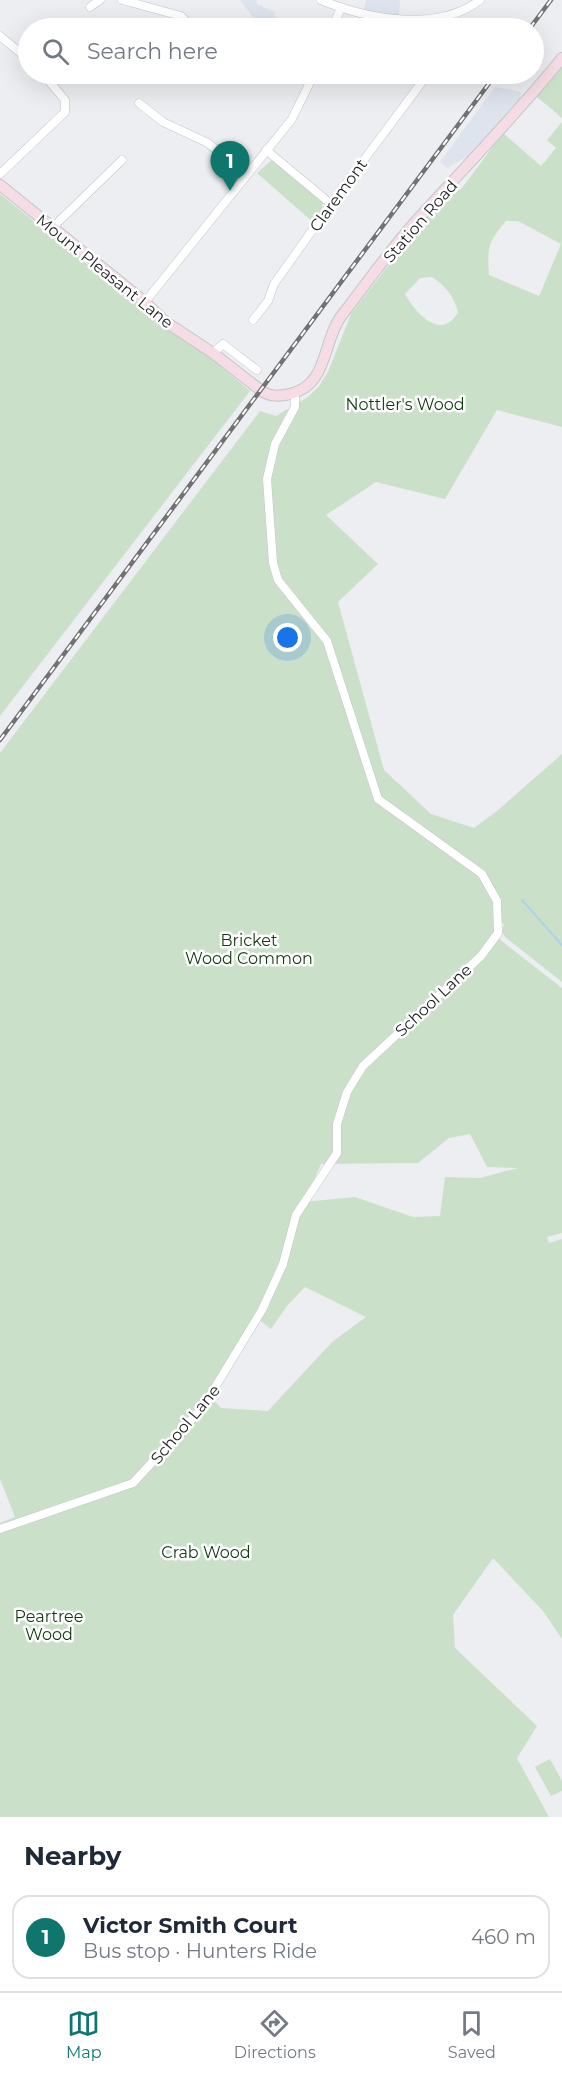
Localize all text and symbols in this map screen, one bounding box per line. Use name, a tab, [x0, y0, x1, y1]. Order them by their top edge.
search box	[18, 18, 544, 84]
icon: search	[39, 35, 72, 68]
text: Search here	[87, 38, 218, 65]
pin: 1	[210, 142, 250, 191]
street label: Claremont	[306, 155, 371, 235]
street label: Station Road	[379, 176, 461, 266]
street label: Mount Pleasant Lane	[33, 210, 177, 332]
park label: Nottler's Wood	[345, 395, 465, 414]
your location	[273, 623, 302, 652]
park label: Bricket Wood Common	[185, 931, 313, 968]
street label: School Lane	[391, 960, 475, 1041]
street label: School Lane	[147, 1381, 224, 1468]
park label: Crab Wood	[161, 1543, 251, 1562]
park label: Peartree Wood	[15, 1607, 83, 1644]
text: Nearby	[24, 1840, 121, 1872]
text: Victor Smith Court	[83, 1912, 298, 1939]
text: 1	[42, 1925, 49, 1949]
text: 460 m	[471, 1925, 536, 1949]
text: Bus stop · Hunters Ride	[83, 1939, 317, 1963]
tab: Map	[66, 2007, 102, 2062]
tab: Directions	[234, 2007, 316, 2062]
tab: Saved	[448, 2007, 496, 2062]

